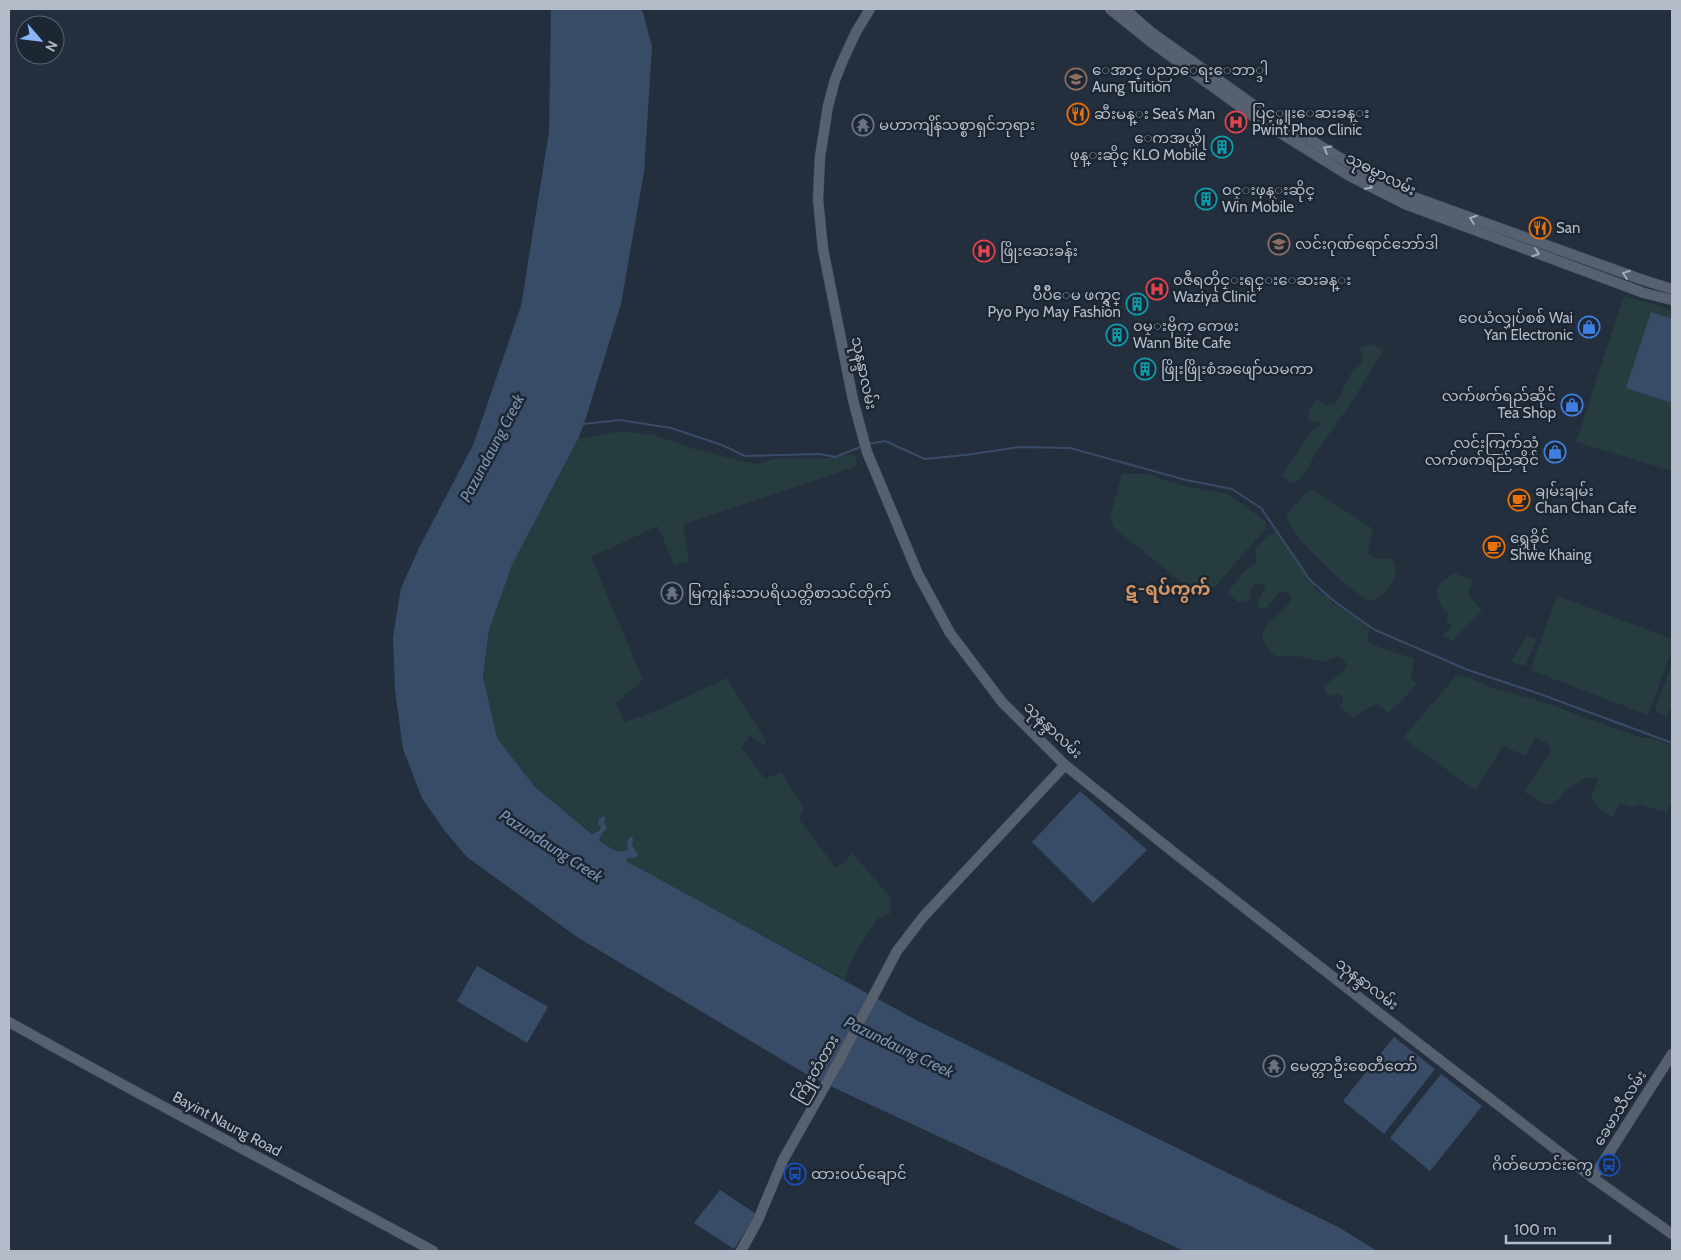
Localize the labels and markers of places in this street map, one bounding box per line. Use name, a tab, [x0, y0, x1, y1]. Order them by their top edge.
place label: ေအာင္ ပညာေရးေဘာ္ဒါ Aung Tuition	[1092, 60, 1268, 96]
school or university icon: ေအာင္ ပညာေရးေဘာ္ဒါ Aung Tuition	[1064, 67, 1088, 91]
restaurant icon: ဆီးမန္း Sea's Man	[1066, 102, 1090, 126]
place label: ပြင့္ဖူးေဆးခန္း Pwint Phoo Clinic	[1252, 103, 1369, 139]
place label: ဆီးမန္း Sea's Man	[1094, 104, 1215, 126]
hospital icon: ပြင့္ဖူးေဆးခန္း Pwint Phoo Clinic	[1224, 110, 1248, 134]
temple icon: မဟာကျိန်သစ္စာရှင်ဘုရား	[851, 113, 875, 137]
place label: မဟာကျိန်သစ္စာရှင်ဘုရား	[879, 115, 1035, 137]
place label: ေကအယ္လ္အို ဖုန္းဆိုင္ KLO Mobile	[1070, 128, 1207, 167]
building icon: ေကအယ္လ္အို ဖုန္းဆိုင္ KLO Mobile	[1210, 135, 1234, 159]
place label: ၀င္းဖုန္းဆိုင္ Win Mobile	[1222, 180, 1315, 216]
building icon: ၀င္းဖုန္းဆိုင္ Win Mobile	[1194, 187, 1218, 211]
restaurant icon: San	[1528, 216, 1552, 240]
place label: San	[1556, 219, 1580, 237]
school or university icon: လင်းဂုဏ်ရောင်ဘော်ဒါ	[1267, 232, 1291, 256]
place label: လင်းဂုဏ်ရောင်ဘော်ဒါ	[1295, 234, 1438, 256]
hospital icon: ဖြိုးဆေးခန်း	[972, 239, 996, 263]
place label: ဖြိုးဆေးခန်း	[1000, 241, 1078, 263]
place label: ၀ဇီရတိုင္းရင္းေဆးခန္း Waziya Clinic	[1173, 270, 1351, 306]
hospital icon: ၀ဇီရတိုင္းရင္းေဆးခန္း Waziya Clinic	[1145, 277, 1169, 301]
place label: ပ်ိဳပ်ိဳေမ ဖက္ရွင္ Pyo Pyo May Fashion	[987, 285, 1121, 321]
building icon: ပ်ိဳပ်ိဳေမ ဖက္ရွင္ Pyo Pyo May Fashion	[1125, 292, 1149, 316]
place label: ဝေယံလျှပ်စစ် Wai Yan Electronic	[1458, 308, 1573, 344]
shop icon: ဝေယံလျှပ်စစ် Wai Yan Electronic	[1577, 315, 1601, 339]
place label: ၀မ္းဗိုက္ ကေဖး Wann Bite Cafe	[1133, 316, 1239, 352]
building icon: ၀မ္းဗိုက္ ကေဖး Wann Bite Cafe	[1105, 323, 1129, 347]
building icon: ဖြိုးဖြိုးစံအဖျော်ယမကာ	[1133, 357, 1157, 381]
place label: ဖြိုးဖြိုးစံအဖျော်ယမကာ	[1161, 359, 1313, 381]
place label: လက်ဖက်ရည်ဆိုင် Tea Shop	[1442, 386, 1556, 422]
shop icon: လက်ဖက်ရည်ဆိုင် Tea Shop	[1560, 393, 1584, 417]
place label: လင်းကြက်ညံ လက်ဖက်ရည်ဆိုင်	[1425, 433, 1539, 472]
shop icon: လင်းကြက်ညံ လက်ဖက်ရည်ဆိုင်	[1543, 440, 1567, 464]
place label: ချမ်းချမ်း Chan Chan Cafe	[1535, 481, 1637, 517]
cafe icon: ချမ်းချမ်း Chan Chan Cafe	[1507, 488, 1531, 512]
place label: ရွှေခိုင် Shwe Khaing	[1510, 528, 1592, 564]
cafe icon: ရွှေခိုင် Shwe Khaing	[1482, 535, 1506, 559]
temple icon: မြကျွန်းသာပရိယတ္တိစာသင်တိုက်	[660, 581, 684, 605]
place label: မြကျွန်းသာပရိယတ္တိစာသင်တိုက်	[688, 583, 891, 606]
temple icon: မေတ္တာဦးစေတီတော်	[1262, 1054, 1286, 1078]
place label: မေတ္တာဦးစေတီတော်	[1290, 1056, 1418, 1078]
bus stop icon: ဂိတ်ဟောင်းကွေ	[1597, 1153, 1621, 1177]
place label: ဂိတ်ဟောင်းကွေ	[1492, 1155, 1593, 1176]
bus stop icon: ထားဝယ်ချောင်	[783, 1162, 807, 1186]
place label: ထားဝယ်ချောင်	[811, 1164, 907, 1186]

